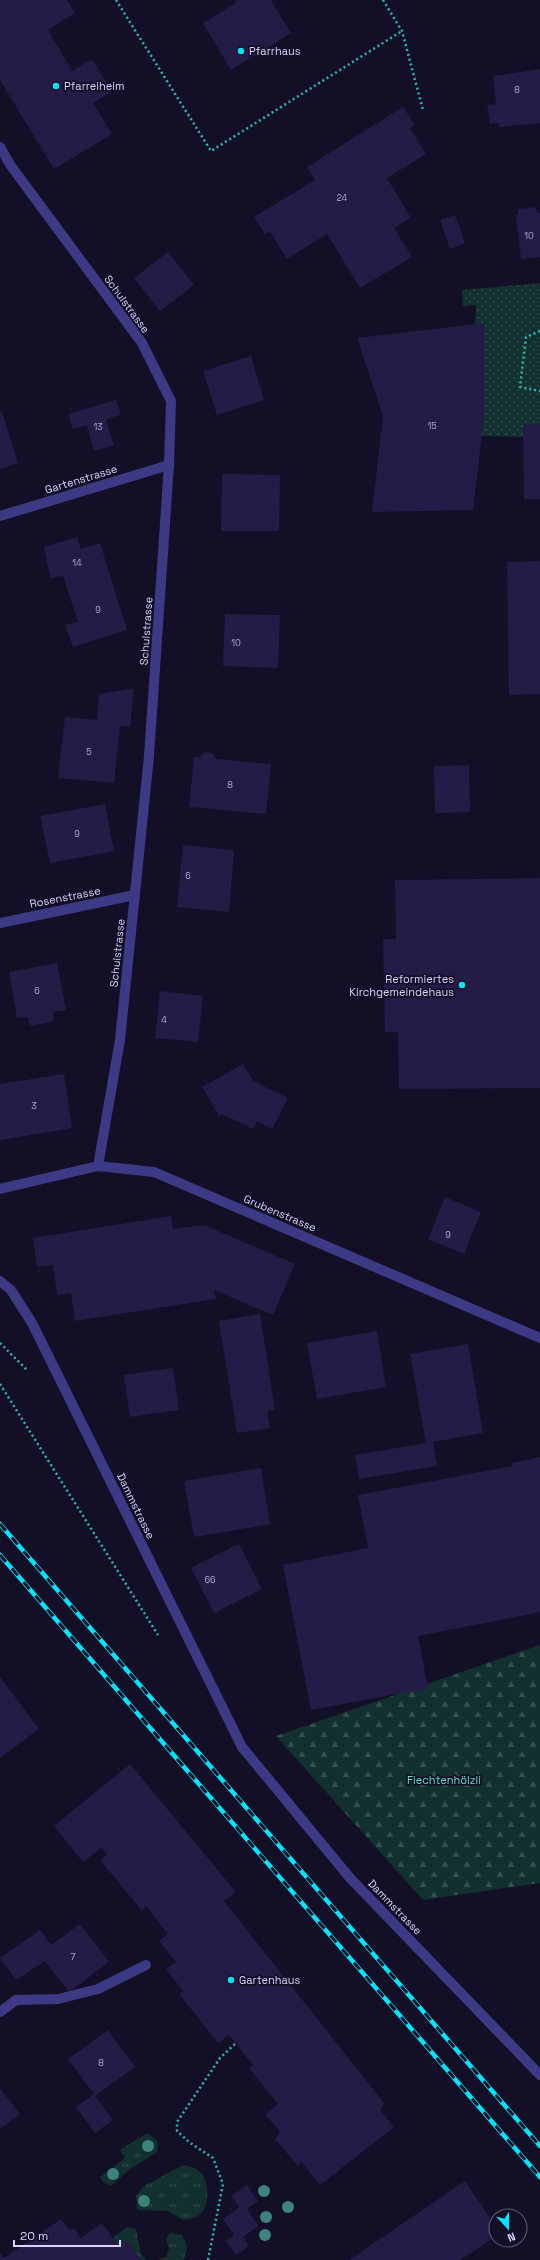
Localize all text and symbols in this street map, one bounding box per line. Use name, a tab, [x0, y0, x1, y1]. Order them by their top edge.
place label: Pfarrhaus	[249, 44, 301, 58]
marker: Pfarrhaus	[236, 46, 246, 56]
place label: Pfarreiheim	[64, 79, 124, 93]
marker: Pfarreiheim	[51, 81, 61, 91]
house number: 8	[514, 84, 520, 96]
house number: 24	[337, 192, 348, 204]
house number: 10	[524, 230, 534, 242]
street label: Schulstrasse	[101, 272, 153, 336]
house number: 15	[427, 420, 437, 432]
house number: 13	[93, 421, 103, 433]
street label: Gartenstrasse	[43, 461, 119, 497]
house number: 14	[72, 557, 82, 569]
street label: Schulstrasse	[137, 596, 155, 666]
house number: 9	[95, 604, 101, 616]
house number: 10	[231, 637, 241, 649]
house number: 5	[86, 746, 92, 758]
house number: 8	[227, 779, 233, 791]
house number: 9	[74, 828, 80, 840]
house number: 6	[185, 870, 191, 882]
street label: Rosenstrasse	[28, 883, 102, 911]
street label: Schulstrasse	[106, 918, 128, 988]
place label: Reformiertes Kirchgemeindehaus	[349, 972, 454, 999]
marker: Reformiertes Kirchgemeindehaus	[457, 980, 467, 990]
house number: 6	[34, 985, 40, 997]
house number: 4	[161, 1014, 167, 1026]
house number: 3	[31, 1100, 37, 1112]
street label: Grubenstrasse	[242, 1191, 318, 1235]
house number: 9	[445, 1229, 451, 1241]
street label: Dammstrasse	[114, 1471, 158, 1541]
house number: 66	[204, 1574, 216, 1586]
park label: Fiechtenhölzli	[407, 1773, 481, 1787]
street label: Dammstrasse	[365, 1876, 425, 1938]
house number: 7	[70, 1951, 76, 1963]
place label: Gartenhaus	[239, 1973, 301, 1987]
marker: Gartenhaus	[226, 1975, 236, 1985]
house number: 8	[98, 2057, 104, 2069]
north arrow	[488, 2208, 528, 2248]
scale bar	[14, 2222, 120, 2248]
text: 20 m	[20, 2228, 48, 2244]
text: N	[506, 2229, 518, 2245]

